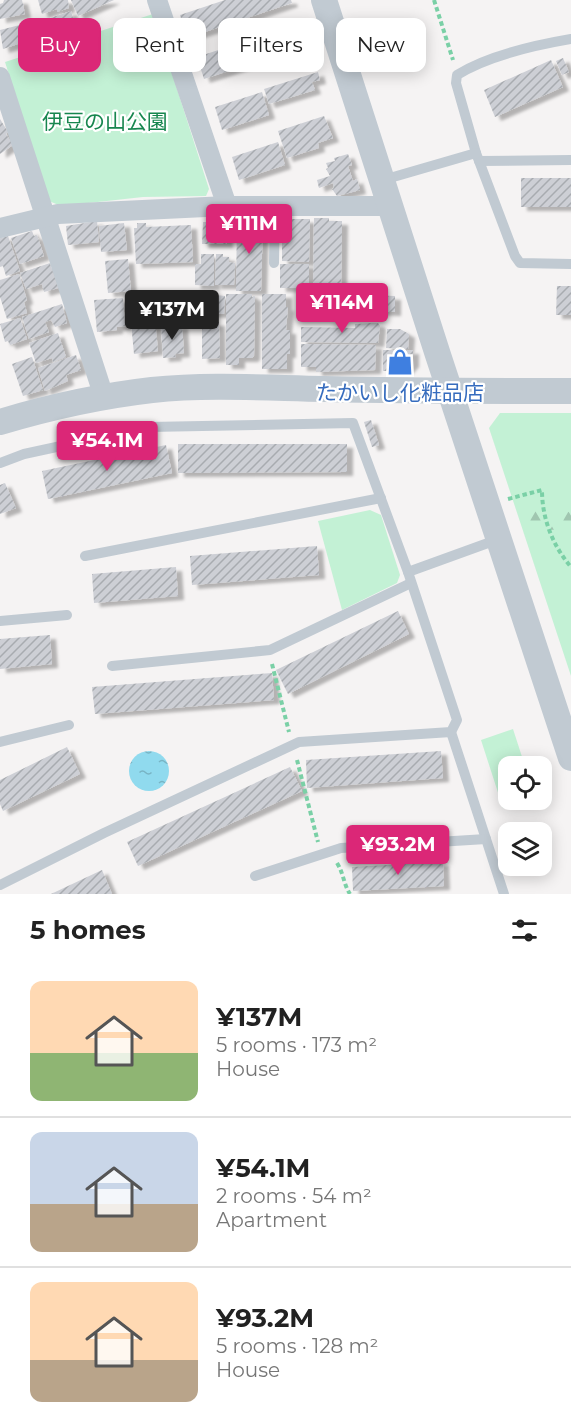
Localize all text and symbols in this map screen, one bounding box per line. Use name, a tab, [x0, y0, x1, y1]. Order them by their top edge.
chip: Buy	[18, 18, 101, 72]
chip: Rent	[113, 18, 206, 72]
chip: Filters	[218, 18, 324, 72]
chip: New	[336, 18, 426, 72]
park label: 伊豆の山公園	[42, 109, 168, 134]
pin: ¥111M	[207, 204, 291, 255]
text: ¥111M	[220, 211, 278, 235]
pin: ¥114M	[300, 283, 384, 334]
pin: ¥137M	[130, 290, 214, 341]
text: ¥114M	[310, 290, 374, 314]
text: ¥137M	[139, 297, 205, 321]
shop icon: たかいし化粧品店	[385, 347, 415, 377]
place label: たかいし化粧品店	[316, 380, 484, 405]
pin: ¥54.1M	[58, 421, 156, 472]
text: ¥54.1M	[71, 428, 143, 452]
map controls	[498, 756, 552, 876]
button: locate	[498, 756, 552, 810]
button: layers	[498, 822, 552, 876]
pin: ¥93.2M	[349, 825, 447, 876]
text: ¥93.2M	[360, 832, 436, 856]
text: 5 homes	[30, 914, 146, 946]
icon: filters	[508, 914, 541, 947]
text: ¥137M	[216, 1001, 302, 1033]
icon: home	[78, 1005, 150, 1077]
text: 5 rooms · 173 m²	[216, 1033, 377, 1057]
text: House	[216, 1057, 280, 1081]
text: ¥54.1M	[216, 1152, 310, 1184]
icon: home	[78, 1156, 150, 1228]
text: 2 rooms · 54 m²	[216, 1184, 372, 1208]
text: Apartment	[216, 1208, 327, 1232]
text: ¥93.2M	[216, 1302, 314, 1334]
icon: home	[78, 1306, 150, 1378]
text: 5 rooms · 128 m²	[216, 1334, 378, 1358]
text: House	[216, 1358, 280, 1382]

